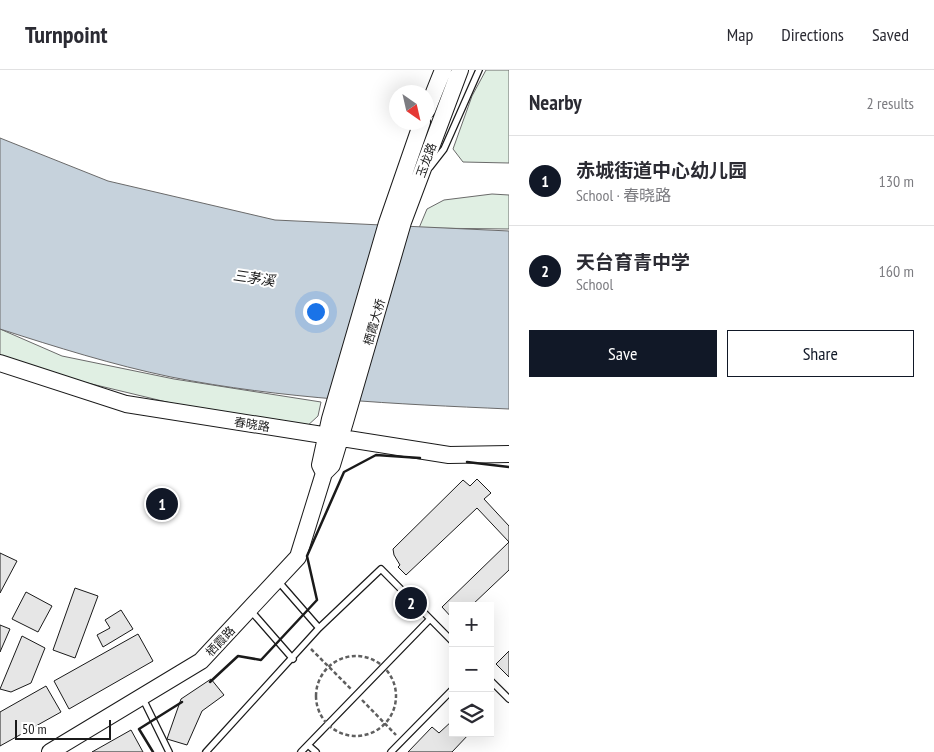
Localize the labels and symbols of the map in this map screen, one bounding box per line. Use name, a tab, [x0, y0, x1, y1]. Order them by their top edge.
north arrow	[389, 85, 434, 130]
street label: 玉龙路	[413, 141, 439, 179]
water label: 三茅溪	[232, 266, 278, 290]
street label: 栖霞大桥	[360, 297, 388, 347]
your location	[303, 299, 329, 325]
street label: 春晓路	[233, 414, 271, 434]
pin: 1	[146, 485, 178, 523]
pin: 2	[395, 584, 427, 622]
street label: 栖霞路	[202, 623, 238, 659]
scale bar	[15, 717, 111, 740]

